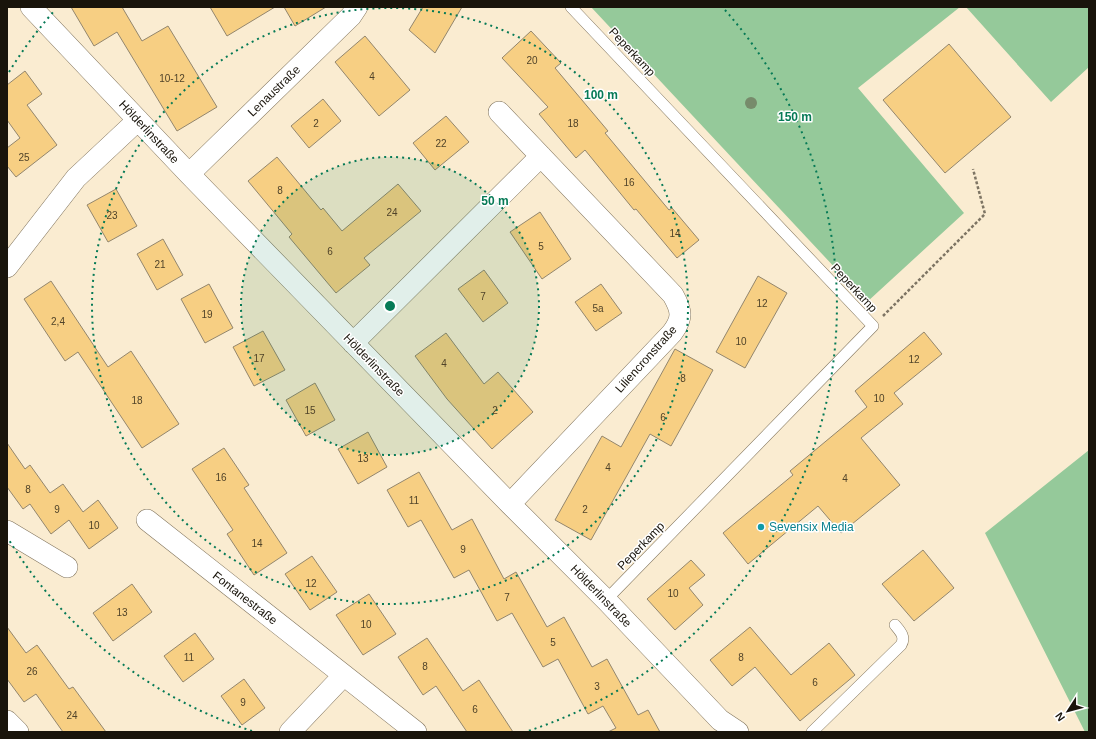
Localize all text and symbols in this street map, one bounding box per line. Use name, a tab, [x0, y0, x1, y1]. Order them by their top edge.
street label: Peperkamp	[606, 25, 658, 79]
house number: 20	[526, 55, 538, 66]
street label: Lenaustraße	[245, 62, 303, 119]
house number: 4	[369, 71, 375, 82]
house number: 10-12	[159, 73, 185, 84]
text: 100 m	[584, 88, 618, 102]
street label: Hölderlinstraße	[116, 97, 182, 167]
text: 150 m	[778, 110, 812, 124]
house number: 2	[313, 118, 319, 129]
house number: 18	[567, 118, 579, 129]
house number: 22	[435, 138, 447, 149]
house number: 25	[18, 152, 30, 163]
house number: 16	[623, 177, 635, 188]
house number: 8	[277, 185, 283, 196]
text: 50 m	[481, 194, 509, 208]
house number: 24	[386, 207, 398, 218]
house number: 23	[106, 210, 118, 221]
house number: 14	[669, 228, 681, 239]
house number: 5	[538, 241, 544, 252]
house number: 6	[327, 246, 333, 257]
house number: 21	[154, 259, 166, 270]
street label: Peperkamp	[828, 261, 880, 315]
house number: 7	[480, 291, 486, 302]
house number: 12	[756, 298, 768, 309]
centre of rings	[383, 299, 397, 313]
house number: 5a	[592, 303, 604, 314]
house number: 19	[201, 309, 213, 320]
house number: 2,4	[51, 316, 65, 327]
street label: Liliencronstraße	[612, 322, 680, 395]
street label: Hölderlinstraße	[341, 331, 408, 399]
house number: 10	[735, 336, 747, 347]
house number: 17	[253, 353, 265, 364]
house number: 12	[908, 354, 920, 365]
house number: 4	[441, 358, 447, 369]
house number: 8	[680, 373, 686, 384]
house number: 10	[873, 393, 885, 404]
house number: 18	[131, 395, 143, 406]
house number: 15	[304, 405, 316, 416]
house number: 2	[492, 405, 498, 416]
house number: 6	[660, 412, 666, 423]
house number: 13	[357, 453, 369, 464]
house number: 4	[605, 462, 611, 473]
house number: 16	[215, 472, 227, 483]
house number: 4	[842, 473, 848, 484]
house number: 8	[25, 484, 31, 495]
house number: 11	[409, 495, 420, 506]
house number: 9	[54, 504, 60, 515]
house number: 2	[582, 504, 588, 515]
street label: Peperkamp	[615, 519, 668, 573]
house number: 10	[88, 520, 100, 531]
place label: Sevensix Media	[769, 520, 854, 534]
marker: Sevensix Media	[756, 522, 766, 532]
house number: 14	[251, 538, 263, 549]
house number: 9	[460, 544, 466, 555]
street label: Hölderlinstraße	[568, 562, 635, 630]
street label: Fontanestraße	[210, 568, 280, 628]
house number: 12	[305, 578, 317, 589]
house number: 10	[667, 588, 679, 599]
house number: 7	[504, 592, 510, 603]
house number: 13	[116, 607, 128, 618]
house number: 10	[360, 619, 372, 630]
house number: 5	[550, 637, 556, 648]
house number: 11	[184, 652, 195, 663]
house number: 8	[738, 652, 744, 663]
house number: 8	[422, 661, 428, 672]
house number: 26	[26, 666, 38, 677]
house number: 6	[812, 677, 818, 688]
house number: 3	[594, 681, 600, 692]
north arrow	[1048, 691, 1088, 731]
house number: 9	[240, 697, 246, 708]
house number: 6	[472, 704, 478, 715]
house number: 24	[66, 710, 78, 721]
text: N	[1053, 710, 1067, 724]

